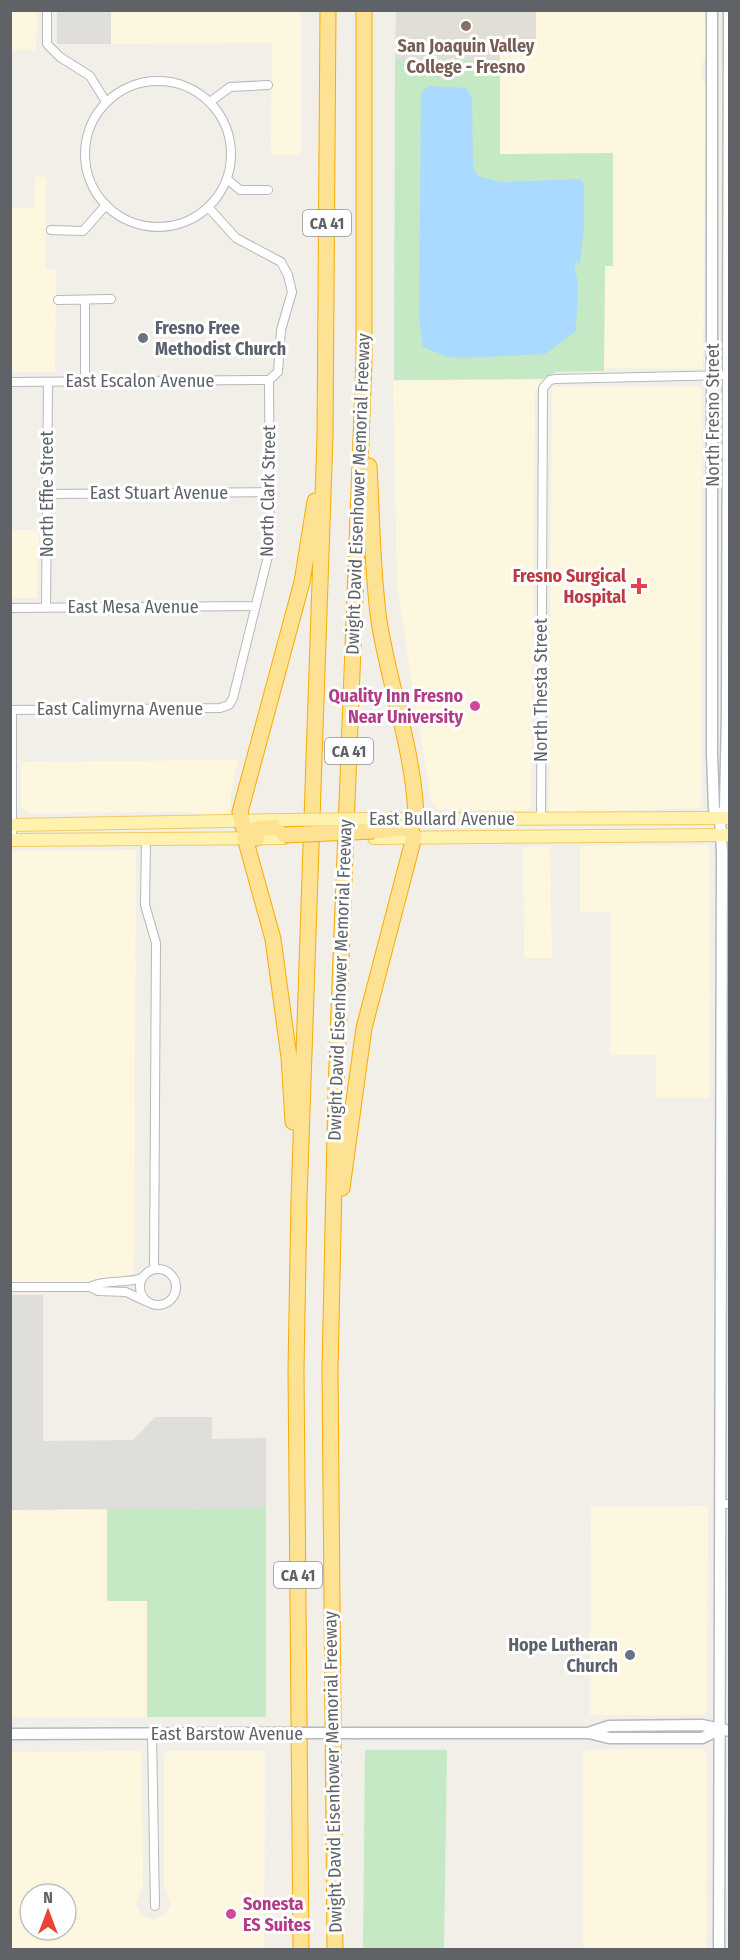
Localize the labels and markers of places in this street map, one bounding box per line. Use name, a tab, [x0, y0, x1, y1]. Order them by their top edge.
marker: San Joaquin Valley College - Fresno	[459, 19, 473, 33]
place label: San Joaquin Valley College - Fresno	[398, 35, 535, 78]
place label: Fresno Free Methodist Church	[155, 317, 286, 360]
marker: Fresno Free Methodist Church	[136, 331, 150, 345]
place label: Fresno Surgical Hospital	[513, 565, 626, 608]
marker: Fresno Surgical Hospital	[630, 577, 648, 595]
place label: Quality Inn Fresno Near University	[328, 685, 463, 728]
marker: Quality Inn Fresno Near University	[468, 699, 482, 713]
place label: Hope Lutheran Church	[508, 1634, 618, 1677]
marker: Hope Lutheran Church	[623, 1648, 637, 1662]
place label: Sonesta ES Suites	[243, 1893, 311, 1936]
marker: Sonesta ES Suites	[224, 1907, 238, 1921]

